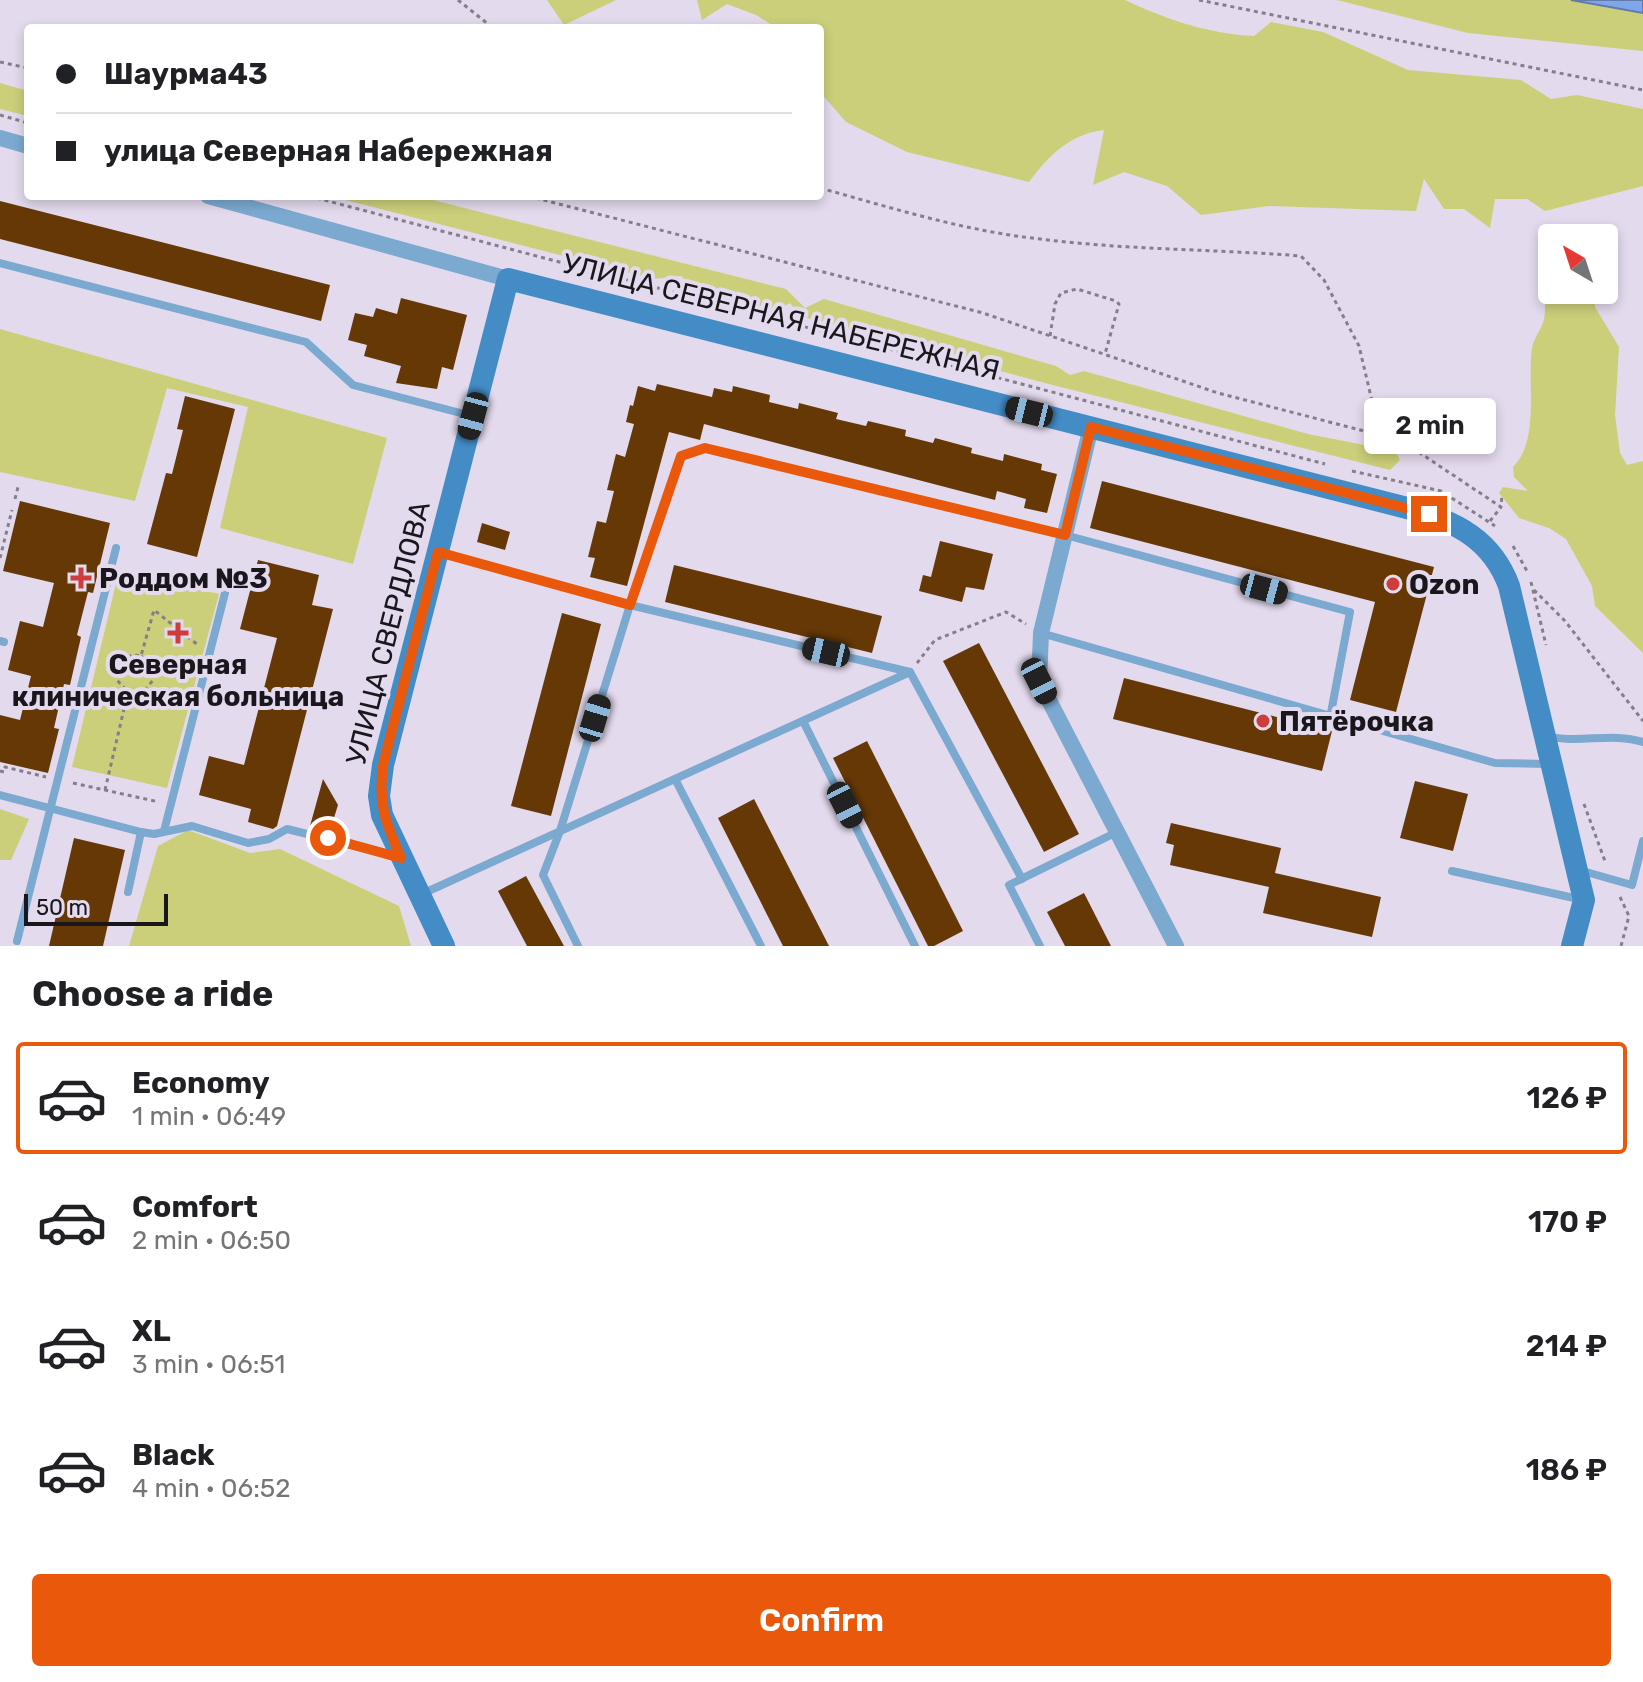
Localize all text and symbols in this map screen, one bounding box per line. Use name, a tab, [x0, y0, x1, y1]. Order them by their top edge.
text: Шаурма43	[104, 56, 268, 92]
text: улица Северная Набережная	[104, 133, 553, 169]
north arrow	[1538, 224, 1618, 304]
map controls	[1538, 224, 1618, 304]
street label: УЛИЦА СЕВЕРНАЯ НАБЕРЕЖНАЯ	[559, 247, 1003, 387]
car	[455, 390, 491, 442]
car	[1003, 395, 1055, 429]
callout: 2 min	[1363, 398, 1495, 454]
text: 2 min	[1395, 410, 1465, 441]
route end	[1411, 496, 1447, 532]
street label: УЛИЦА СВЕРДЛОВА	[339, 498, 437, 768]
place label: Роддом №3	[99, 562, 268, 595]
marker: Роддом №3	[70, 567, 92, 589]
place label: Ozon	[1409, 568, 1479, 601]
car	[1238, 571, 1290, 607]
marker: Ozon	[1384, 575, 1402, 593]
marker: Северная клиническая больница	[167, 622, 189, 644]
car	[800, 635, 852, 669]
place label: Северная клиническая больница	[12, 648, 344, 713]
car	[1017, 654, 1061, 708]
car	[577, 692, 613, 744]
place label: Пятёрочка	[1279, 705, 1434, 738]
marker: Пятёрочка	[1254, 712, 1272, 730]
car	[823, 778, 867, 832]
route start	[310, 820, 346, 856]
scale bar	[24, 890, 168, 926]
text: 50 m	[36, 894, 88, 921]
text: Choose a ride	[32, 972, 273, 1015]
icon: car	[36, 1062, 108, 1134]
text: Economy	[132, 1065, 270, 1101]
text: 126 ₽	[1527, 1080, 1607, 1116]
text: 1 min · 06:49	[132, 1101, 286, 1132]
icon: car	[36, 1186, 108, 1258]
text: Comfort	[132, 1189, 258, 1225]
text: 170 ₽	[1528, 1204, 1607, 1240]
text: 2 min · 06:50	[132, 1225, 291, 1256]
icon: car	[36, 1310, 108, 1382]
text: XL	[132, 1313, 171, 1349]
text: 214 ₽	[1526, 1328, 1607, 1364]
text: 3 min · 06:51	[132, 1349, 286, 1380]
icon: car	[36, 1434, 108, 1506]
text: Black	[132, 1437, 215, 1473]
text: 186 ₽	[1526, 1452, 1607, 1488]
text: 4 min · 06:52	[132, 1473, 291, 1504]
button: Confirm	[32, 1574, 1611, 1666]

